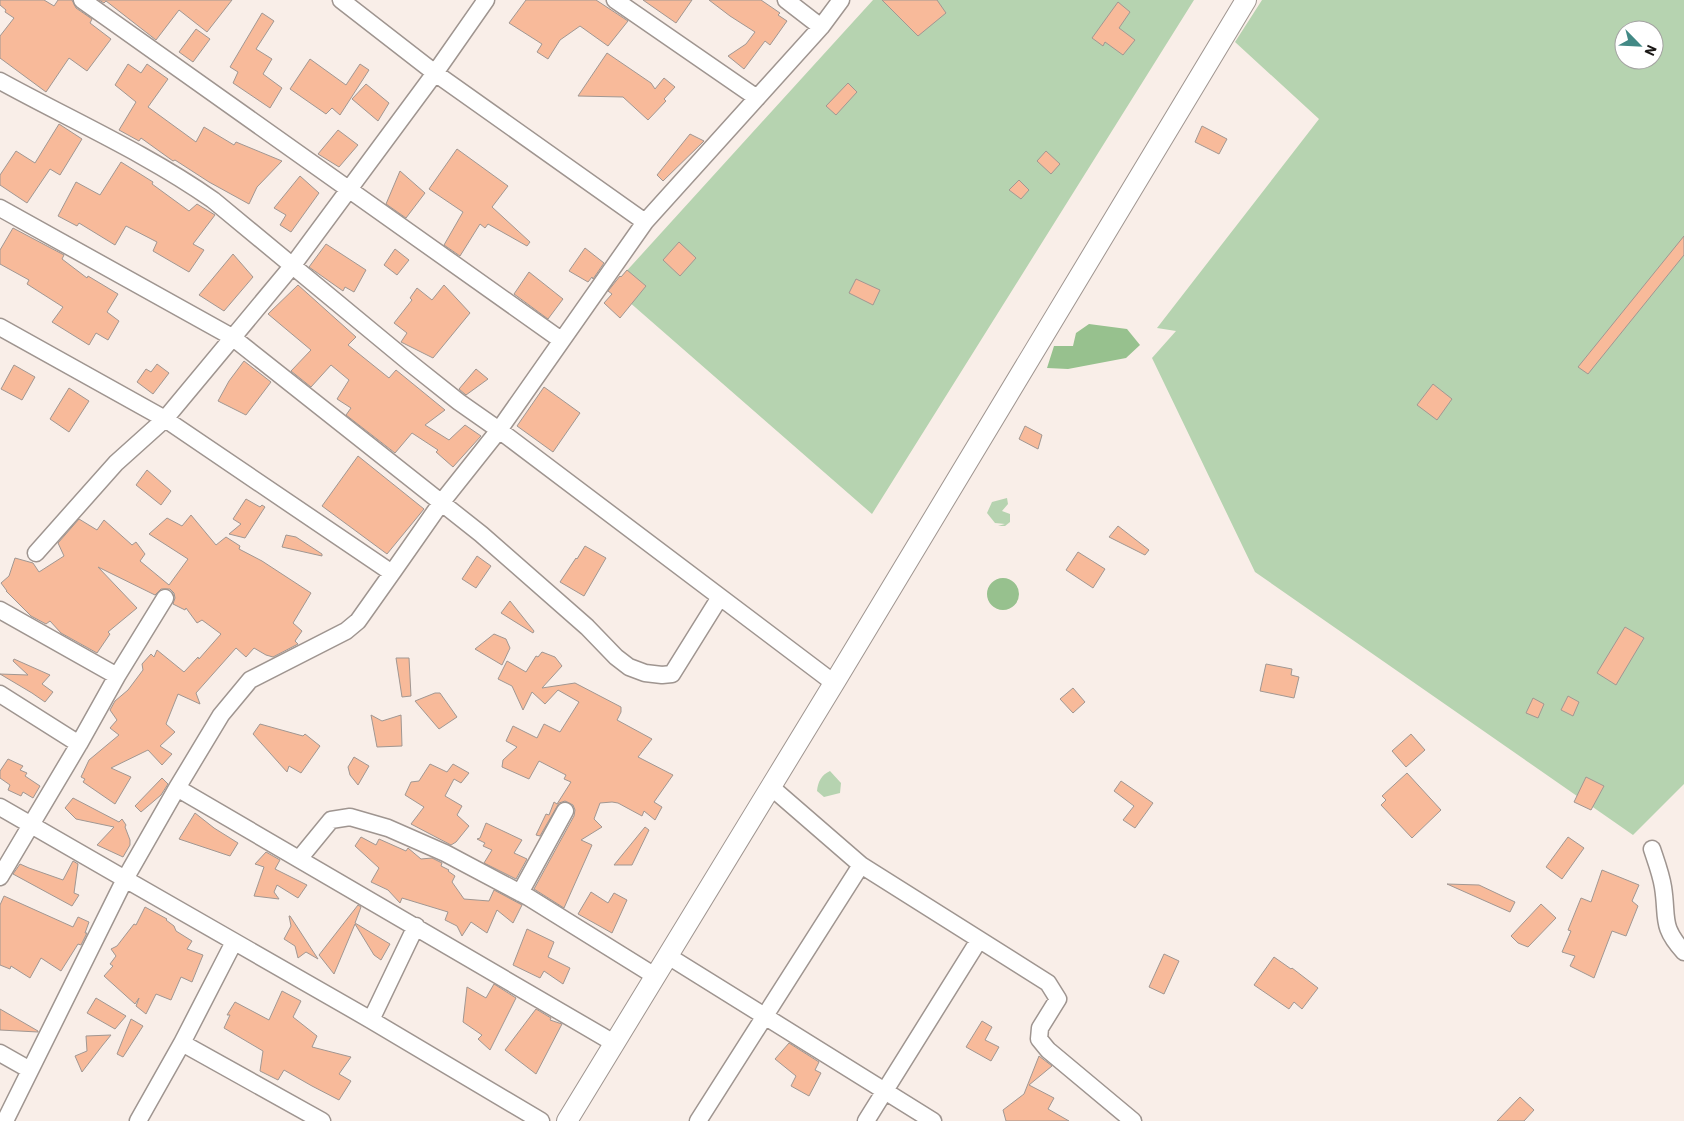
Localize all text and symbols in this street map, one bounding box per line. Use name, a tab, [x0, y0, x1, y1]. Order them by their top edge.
north arrow	[1614, 20, 1664, 70]
text: N	[1641, 42, 1661, 59]

